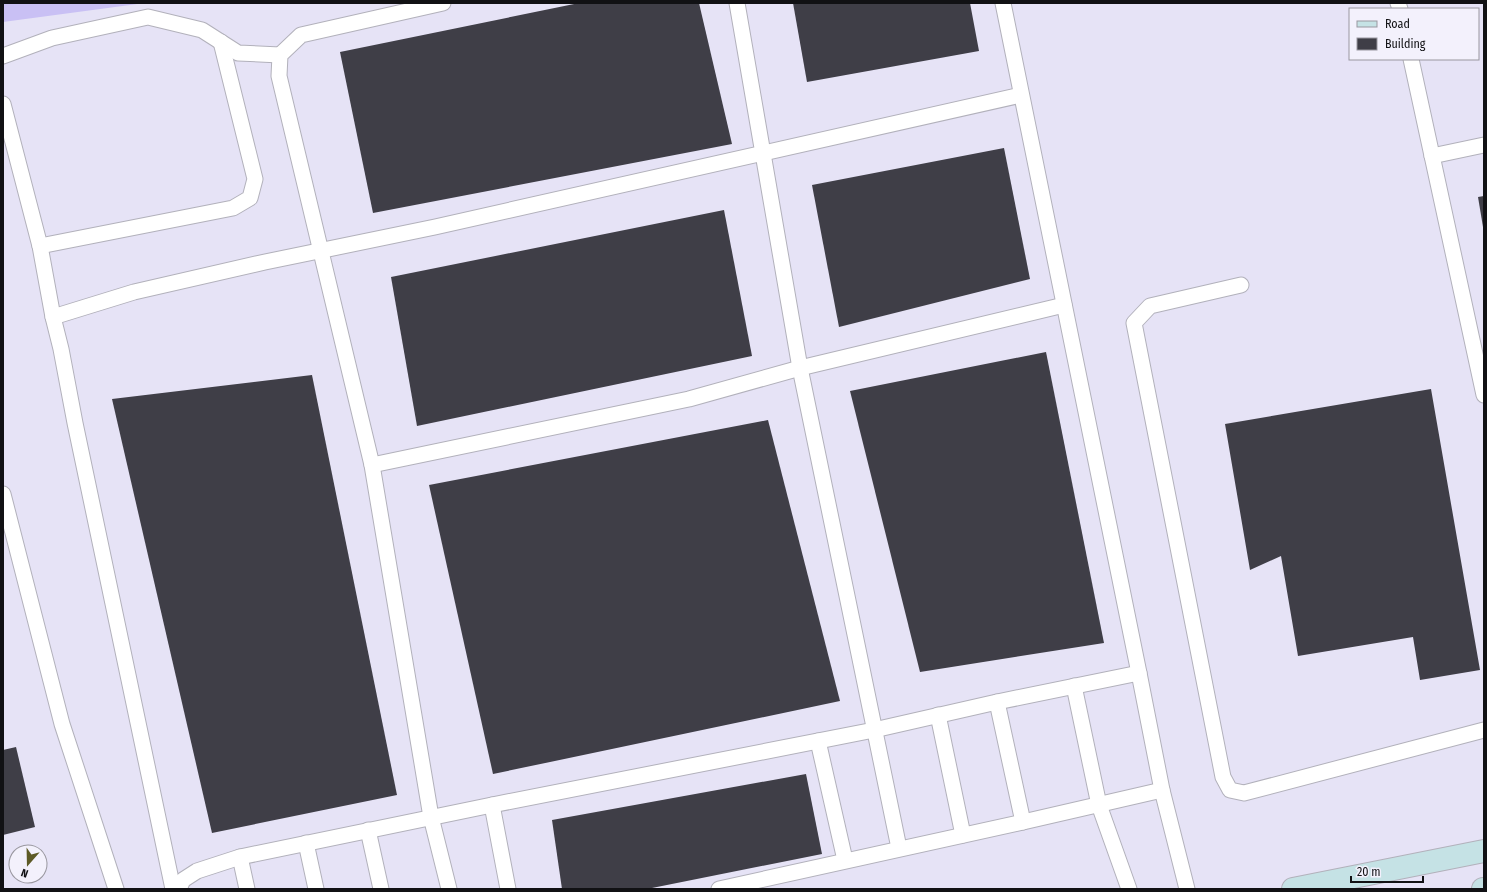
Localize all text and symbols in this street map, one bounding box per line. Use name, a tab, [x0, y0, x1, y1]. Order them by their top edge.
legend	[1349, 8, 1479, 60]
text: Road	[1385, 17, 1410, 31]
text: Building	[1385, 37, 1426, 51]
north arrow	[8, 844, 48, 884]
scale bar	[1351, 858, 1423, 884]
text: 20 m	[1357, 865, 1381, 879]
text: N	[19, 866, 30, 880]

